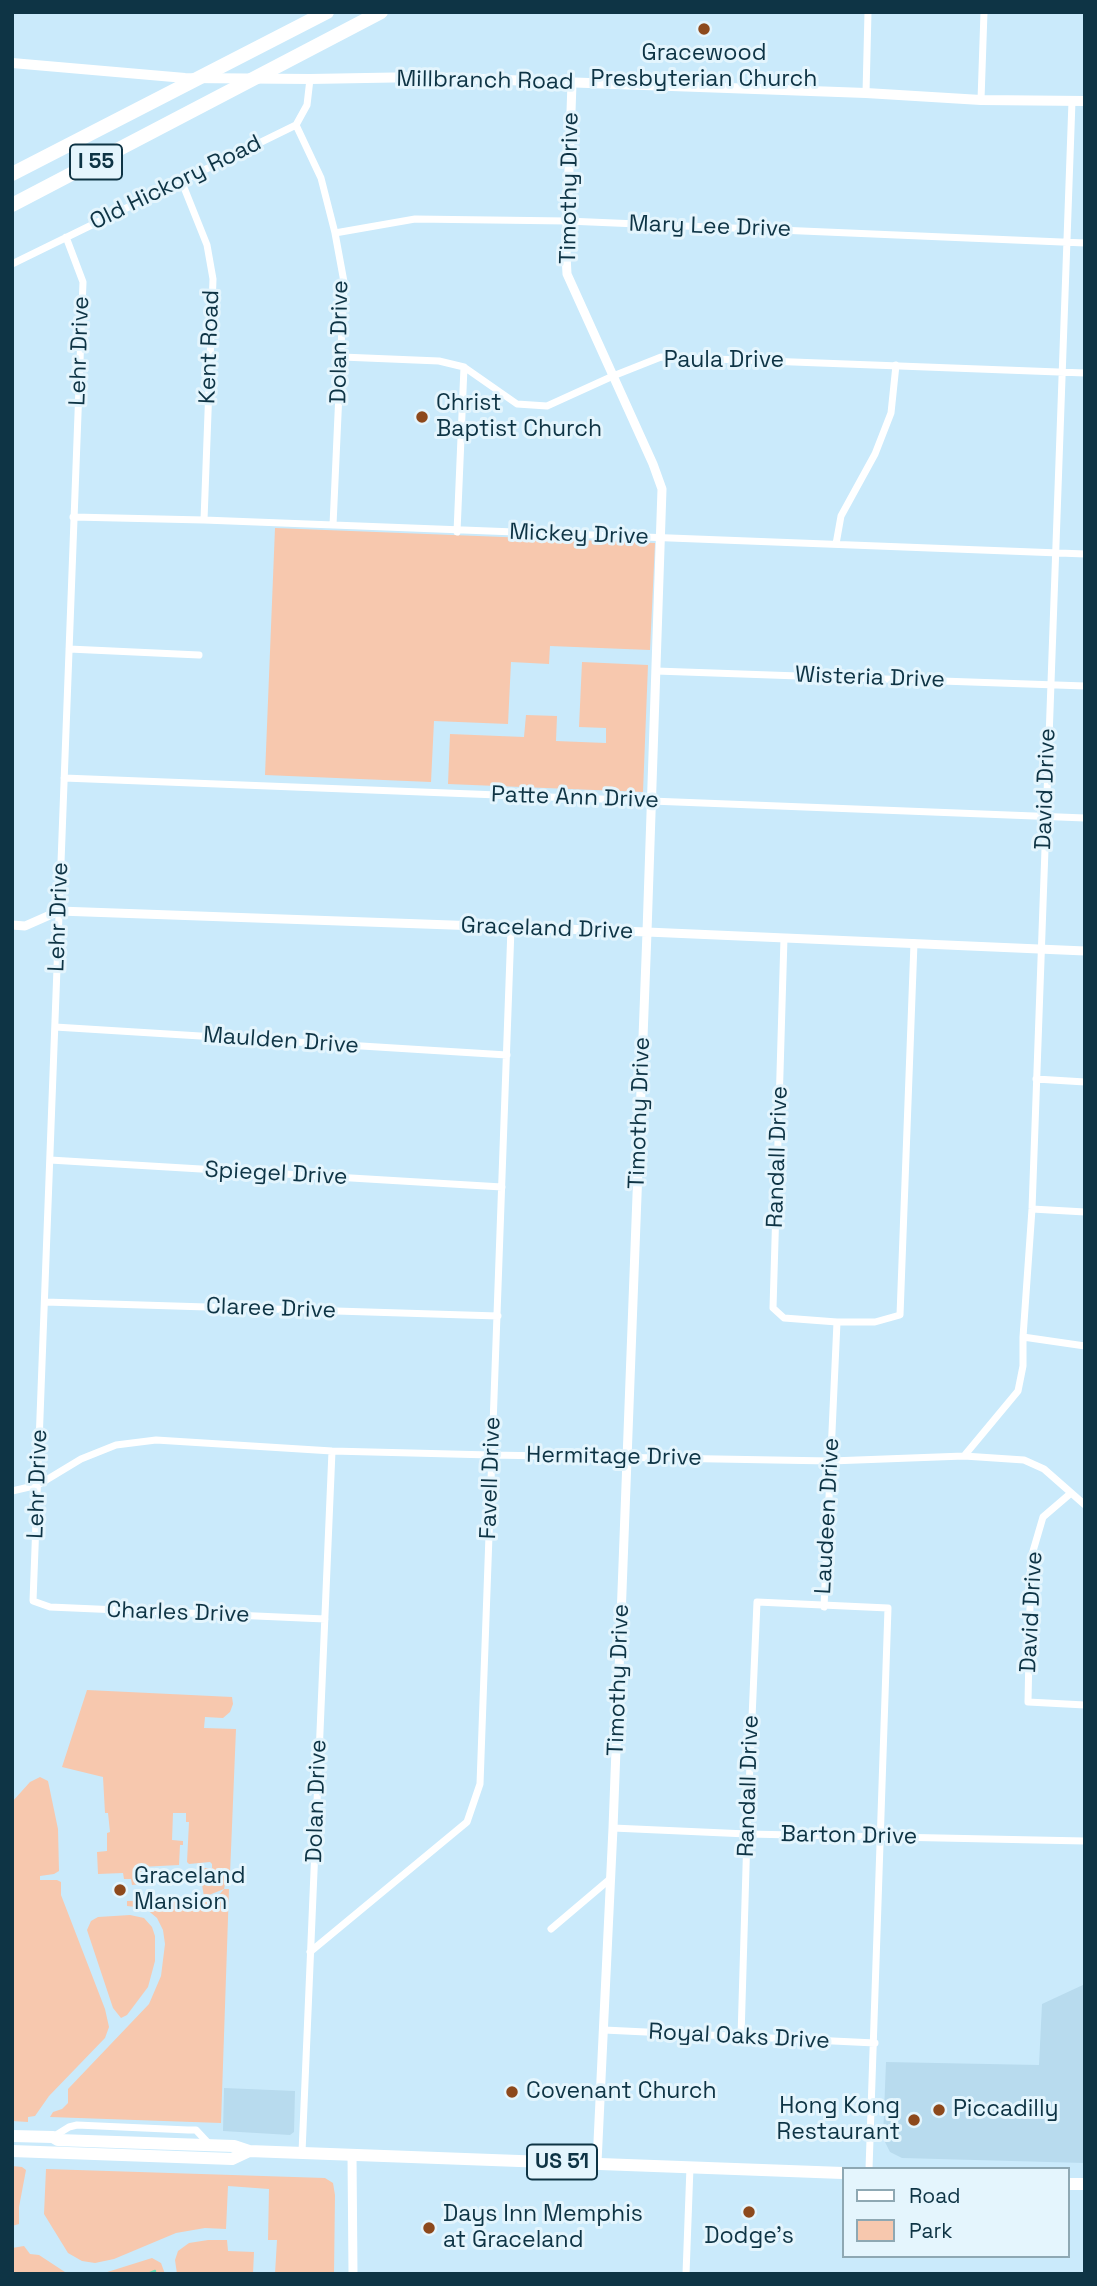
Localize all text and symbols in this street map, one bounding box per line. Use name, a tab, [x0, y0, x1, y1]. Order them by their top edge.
marker: Gracewood Presbyterian Church	[696, 21, 712, 37]
place label: Gracewood Presbyterian Church	[591, 40, 817, 94]
street label: Millbranch Road	[396, 66, 574, 96]
street label: Timothy Drive	[555, 112, 585, 264]
street label: Old Hickory Road	[86, 130, 266, 236]
road number: I 55	[70, 144, 122, 180]
street label: Mary Lee Drive	[628, 210, 792, 244]
street label: Dolan Drive	[325, 280, 355, 404]
street label: Kent Road	[194, 290, 226, 404]
street label: Lehr Drive	[64, 296, 96, 406]
street label: Paula Drive	[664, 347, 784, 375]
place label: Christ Baptist Church	[436, 390, 602, 444]
marker: Christ Baptist Church	[414, 409, 430, 425]
street label: Mickey Drive	[509, 519, 649, 551]
street label: Wisteria Drive	[795, 662, 945, 694]
street label: David Drive	[1030, 728, 1062, 850]
street label: Patte Ann Drive	[491, 781, 659, 815]
street label: Lehr Drive	[43, 862, 75, 972]
street label: Graceland Drive	[460, 912, 634, 946]
street label: Maulden Drive	[202, 1022, 360, 1060]
street label: Timothy Drive	[624, 1037, 656, 1189]
street label: Randall Drive	[762, 1085, 794, 1229]
street label: Spiegel Drive	[204, 1156, 348, 1192]
street label: Claree Drive	[205, 1293, 337, 1325]
street label: Favell Drive	[475, 1416, 507, 1540]
street label: Lehr Drive	[22, 1429, 54, 1539]
street label: Laudeen Drive	[810, 1437, 846, 1595]
street label: Hermitage Drive	[526, 1442, 702, 1472]
street label: David Drive	[1015, 1551, 1049, 1673]
street label: Charles Drive	[106, 1597, 250, 1629]
street label: Timothy Drive	[603, 1604, 635, 1756]
street label: Randall Drive	[733, 1714, 765, 1858]
street label: Dolan Drive	[301, 1739, 333, 1863]
street label: Barton Drive	[780, 1821, 918, 1851]
place label: Graceland Mansion	[134, 1863, 246, 1917]
marker: Graceland Mansion	[112, 1882, 128, 1898]
street label: Royal Oaks Drive	[648, 2018, 830, 2056]
place label: Covenant Church	[526, 2078, 717, 2106]
marker: Covenant Church	[504, 2084, 520, 2100]
place label: Hong Kong Restaurant	[777, 2093, 900, 2147]
place label: Piccadilly	[953, 2096, 1059, 2124]
marker: Piccadilly	[931, 2102, 947, 2118]
marker: Hong Kong Restaurant	[906, 2112, 922, 2128]
road number: US 51	[527, 2144, 597, 2180]
legend	[842, 2167, 1069, 2258]
text: Road	[909, 2182, 961, 2209]
place label: Days Inn Memphis at Graceland	[443, 2201, 643, 2255]
marker: Dodge’s	[741, 2204, 757, 2220]
text: Park	[909, 2217, 953, 2244]
marker: Days Inn Memphis at Graceland	[421, 2220, 437, 2236]
place label: Dodge’s	[704, 2223, 794, 2251]

